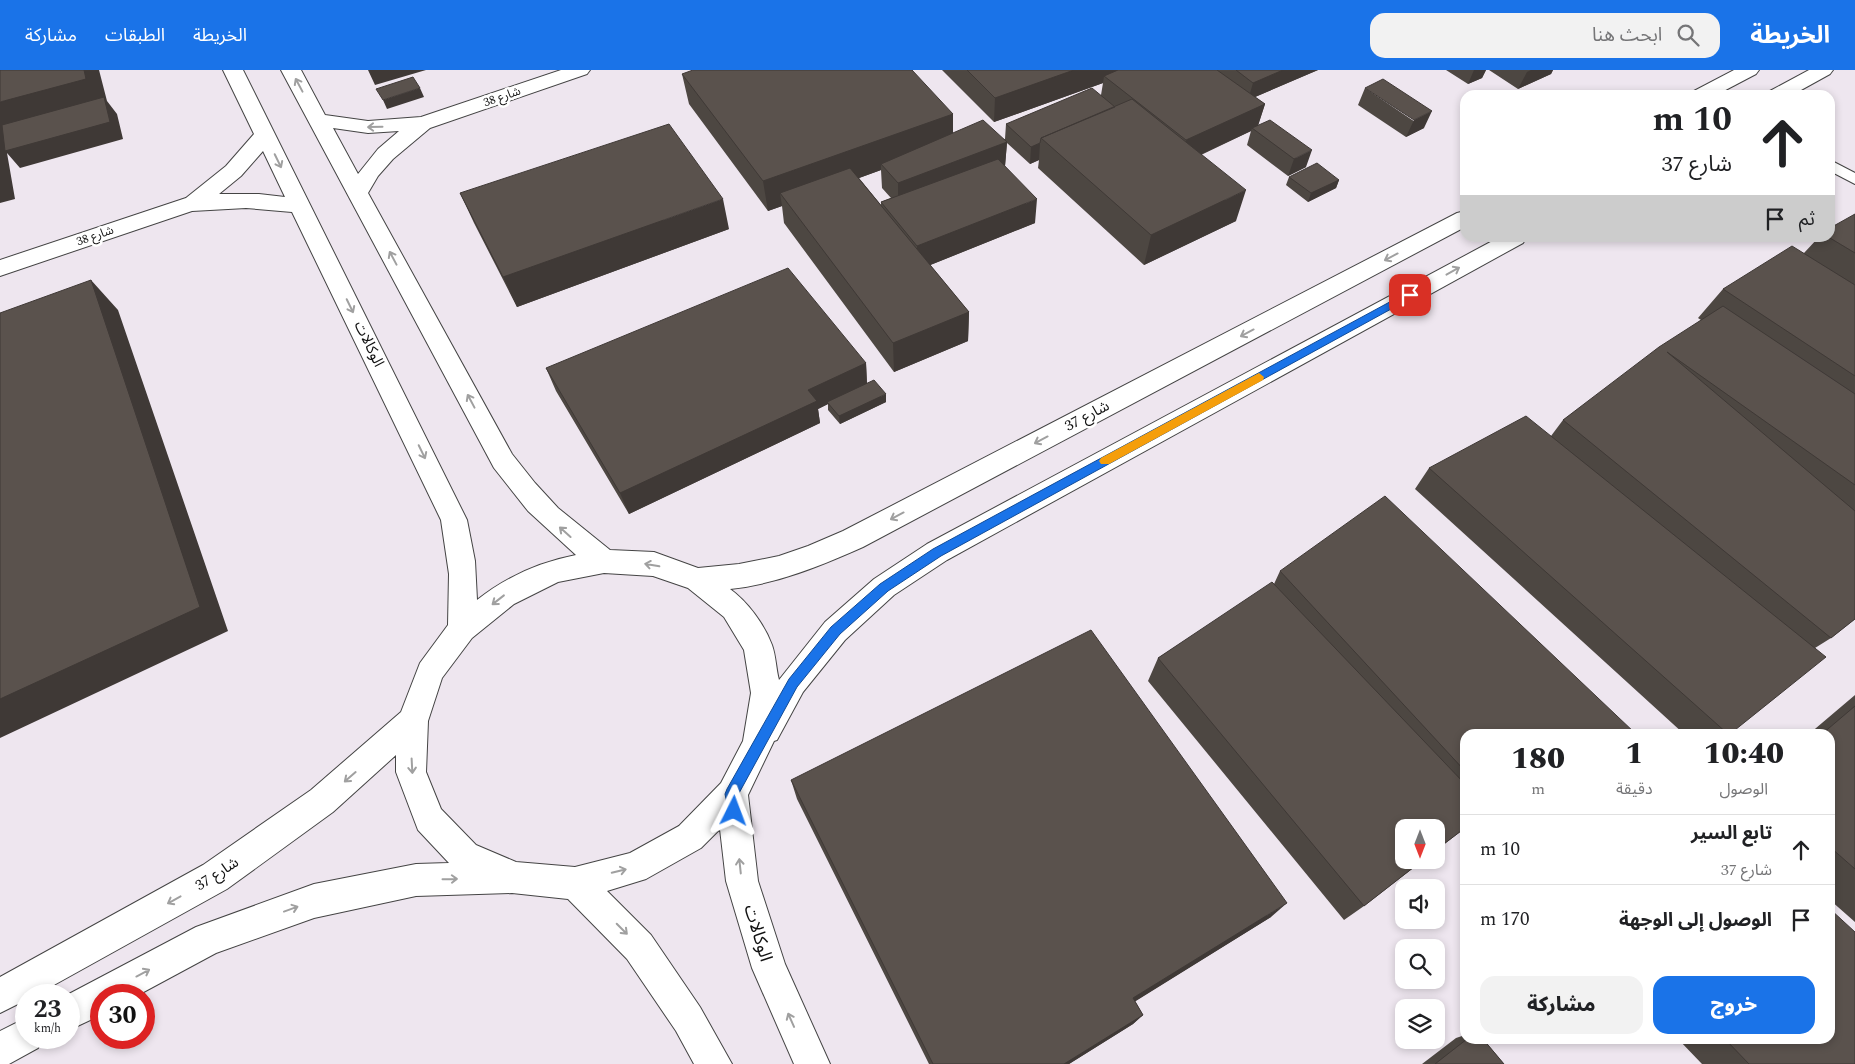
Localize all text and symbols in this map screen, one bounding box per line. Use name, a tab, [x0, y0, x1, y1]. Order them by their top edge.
search box	[1370, 13, 1720, 58]
text: الخريطة	[1750, 18, 1830, 54]
text: ابحث هنا	[1592, 21, 1662, 50]
icon: search	[1674, 21, 1702, 49]
text: مشاركة	[25, 22, 77, 49]
text: الطبقات	[105, 22, 165, 49]
text: الخريطة	[193, 22, 247, 49]
one-way arrow	[294, 77, 304, 92]
street label: شارع 38	[481, 82, 523, 112]
text: 10 m	[1652, 93, 1732, 146]
icon: ahead	[1750, 110, 1815, 175]
one-way arrow	[367, 122, 384, 132]
text: شارع 37	[1662, 148, 1732, 181]
one-way arrow	[274, 153, 283, 168]
icon: arrive	[1761, 205, 1789, 233]
text: ثم	[1799, 205, 1815, 234]
street label: شارع 38	[74, 221, 116, 251]
one-way arrow	[388, 251, 398, 266]
one-way arrow	[1384, 253, 1399, 262]
one-way arrow	[1445, 266, 1460, 276]
pin	[1389, 274, 1431, 316]
icon: arrive	[1396, 281, 1424, 309]
one-way arrow	[345, 299, 355, 314]
street label: الوكالات	[348, 317, 390, 371]
one-way arrow	[1240, 329, 1255, 338]
one-way arrow	[466, 394, 475, 409]
street label: شارع 37	[1060, 394, 1114, 437]
one-way arrow	[1034, 436, 1049, 446]
one-way arrow	[418, 444, 427, 459]
one-way arrow	[890, 512, 905, 521]
one-way arrow	[559, 526, 572, 537]
one-way arrow	[644, 559, 660, 569]
one-way arrow	[492, 594, 505, 605]
text: 1	[1625, 731, 1643, 777]
text: 10:40	[1704, 731, 1784, 777]
text: 180	[1511, 736, 1565, 782]
one-way arrow	[408, 758, 417, 774]
one-way arrow	[343, 771, 356, 782]
text: m	[1531, 777, 1545, 801]
text: دقيقة	[1616, 777, 1653, 801]
text: الوصول	[1719, 777, 1768, 801]
position arrow	[707, 784, 759, 836]
north arrow	[1395, 819, 1445, 869]
map controls	[1395, 819, 1445, 1049]
text: تابع السير	[1691, 819, 1772, 848]
text: 10 m	[1480, 835, 1520, 864]
icon: ahead	[1787, 836, 1815, 864]
street label: شارع 37	[191, 851, 244, 897]
one-way arrow	[735, 858, 745, 874]
text: شارع 37	[1721, 858, 1772, 882]
one-way arrow	[611, 866, 627, 876]
one-way arrow	[442, 875, 458, 884]
button: sound	[1395, 879, 1445, 929]
one-way arrow	[167, 896, 182, 905]
street label: الوكالات	[737, 901, 779, 965]
one-way arrow	[283, 904, 299, 913]
text: 170 m	[1480, 905, 1530, 934]
text: الوصول إلى الوجهة	[1619, 906, 1772, 935]
icon: arrive	[1787, 906, 1815, 934]
one-way arrow	[615, 923, 628, 935]
button: search	[1395, 939, 1445, 989]
one-way arrow	[135, 968, 150, 978]
button: مشاركة	[1480, 976, 1643, 1034]
button: خروج	[1653, 976, 1815, 1034]
speed limit sign: 30	[90, 984, 155, 1049]
text: 23	[33, 991, 62, 1029]
button: layers	[1395, 999, 1445, 1049]
one-way arrow	[786, 1013, 796, 1028]
text: km/h	[34, 1019, 61, 1038]

